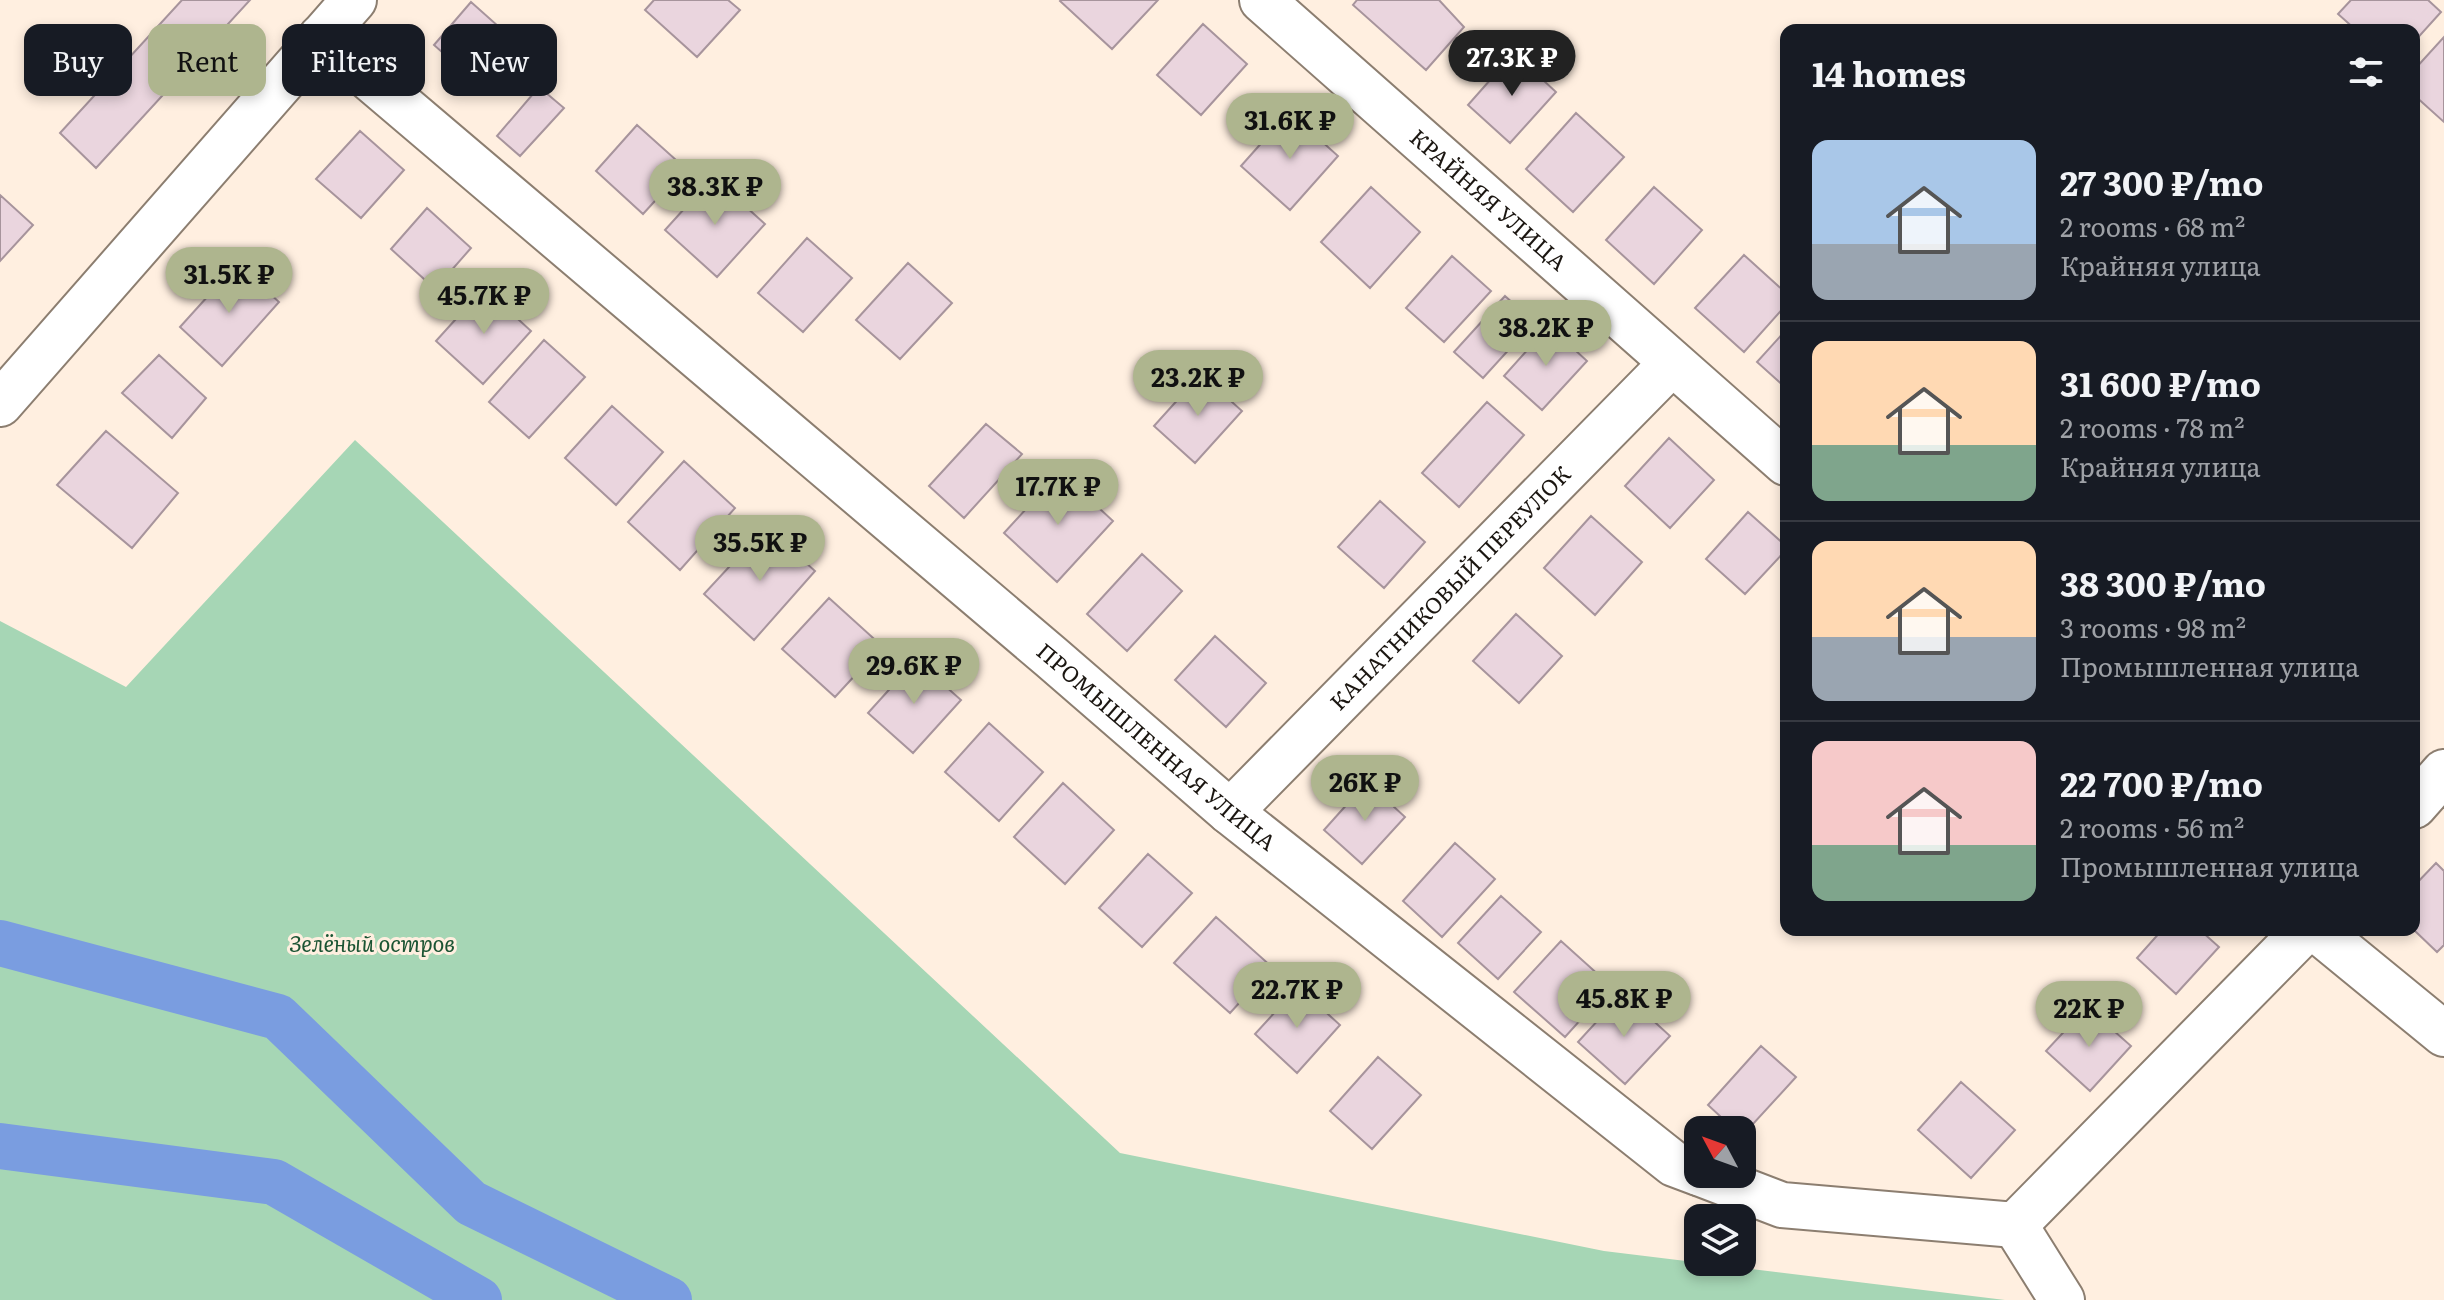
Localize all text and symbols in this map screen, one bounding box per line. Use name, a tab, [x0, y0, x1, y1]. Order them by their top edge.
chip: Buy	[24, 24, 132, 96]
chip: Rent	[148, 24, 266, 96]
chip: Filters	[282, 24, 425, 96]
chip: New	[441, 24, 557, 96]
pin: 27.3K ₽	[1438, 30, 1586, 98]
text: 27.3K ₽	[1466, 36, 1558, 75]
text: 14 homes	[1812, 47, 1966, 97]
icon: filters	[2344, 50, 2388, 94]
pin: 31.6K ₽	[1216, 93, 1364, 161]
text: 31.6K ₽	[1244, 99, 1336, 138]
street label: КРАЙНЯЯ УЛИЦА	[1403, 120, 1575, 277]
text: 27 300 ₽/mo	[2060, 156, 2263, 206]
pin: 38.3K ₽	[641, 159, 789, 227]
text: 38.3K ₽	[667, 165, 763, 204]
icon: home	[1876, 172, 1972, 268]
text: 2 rooms · 68 m²	[2060, 206, 2245, 245]
text: Крайняя улица	[2060, 245, 2261, 284]
pin: 31.5K ₽	[155, 247, 303, 315]
text: 31.5K ₽	[184, 253, 274, 292]
pin: 45.7K ₽	[410, 268, 558, 336]
text: 45.7K ₽	[437, 274, 531, 313]
pin: 38.2K ₽	[1472, 300, 1620, 368]
text: 38.2K ₽	[1498, 306, 1594, 345]
pin: 23.2K ₽	[1124, 350, 1272, 418]
text: 23.2K ₽	[1151, 356, 1245, 395]
text: 31 600 ₽/mo	[2060, 357, 2261, 407]
icon: home	[1876, 373, 1972, 469]
text: 2 rooms · 78 m²	[2060, 407, 2245, 446]
text: Крайняя улица	[2060, 446, 2261, 485]
street label: КАНАТНИКОВЫЙ ПЕРЕУЛОК	[1321, 457, 1577, 717]
pin: 17.7K ₽	[984, 459, 1132, 527]
text: 17.7K ₽	[1015, 465, 1101, 504]
pin: 35.5K ₽	[686, 515, 834, 583]
text: 35.5K ₽	[713, 521, 807, 560]
text: 38 300 ₽/mo	[2060, 557, 2266, 607]
icon: home	[1876, 573, 1972, 669]
text: 3 rooms · 98 m²	[2060, 607, 2246, 646]
street label: ПРОМЫШЛЕННАЯ УЛИЦА	[1030, 634, 1284, 857]
pin: 29.6K ₽	[840, 638, 988, 706]
text: 29.6K ₽	[866, 644, 962, 683]
text: Промышленная улица	[2060, 646, 2359, 685]
pin: 26K ₽	[1309, 755, 1421, 823]
text: 22 700 ₽/mo	[2060, 757, 2263, 807]
text: 26K ₽	[1329, 761, 1401, 800]
icon: home	[1876, 773, 1972, 869]
text: 2 rooms · 56 m²	[2060, 807, 2244, 846]
text: Промышленная улица	[2060, 846, 2359, 885]
park label: Зелёный остров	[289, 926, 455, 959]
pin: 22.7K ₽	[1223, 962, 1371, 1030]
text: 22.7K ₽	[1251, 968, 1343, 1007]
pin: 45.8K ₽	[1550, 971, 1698, 1039]
text: 45.8K ₽	[1576, 977, 1672, 1016]
pin: 22K ₽	[2033, 981, 2145, 1049]
text: 22K ₽	[2054, 987, 2124, 1026]
north arrow	[1684, 1116, 1756, 1188]
map controls	[1684, 1116, 1756, 1276]
button: layers	[1684, 1204, 1756, 1276]

